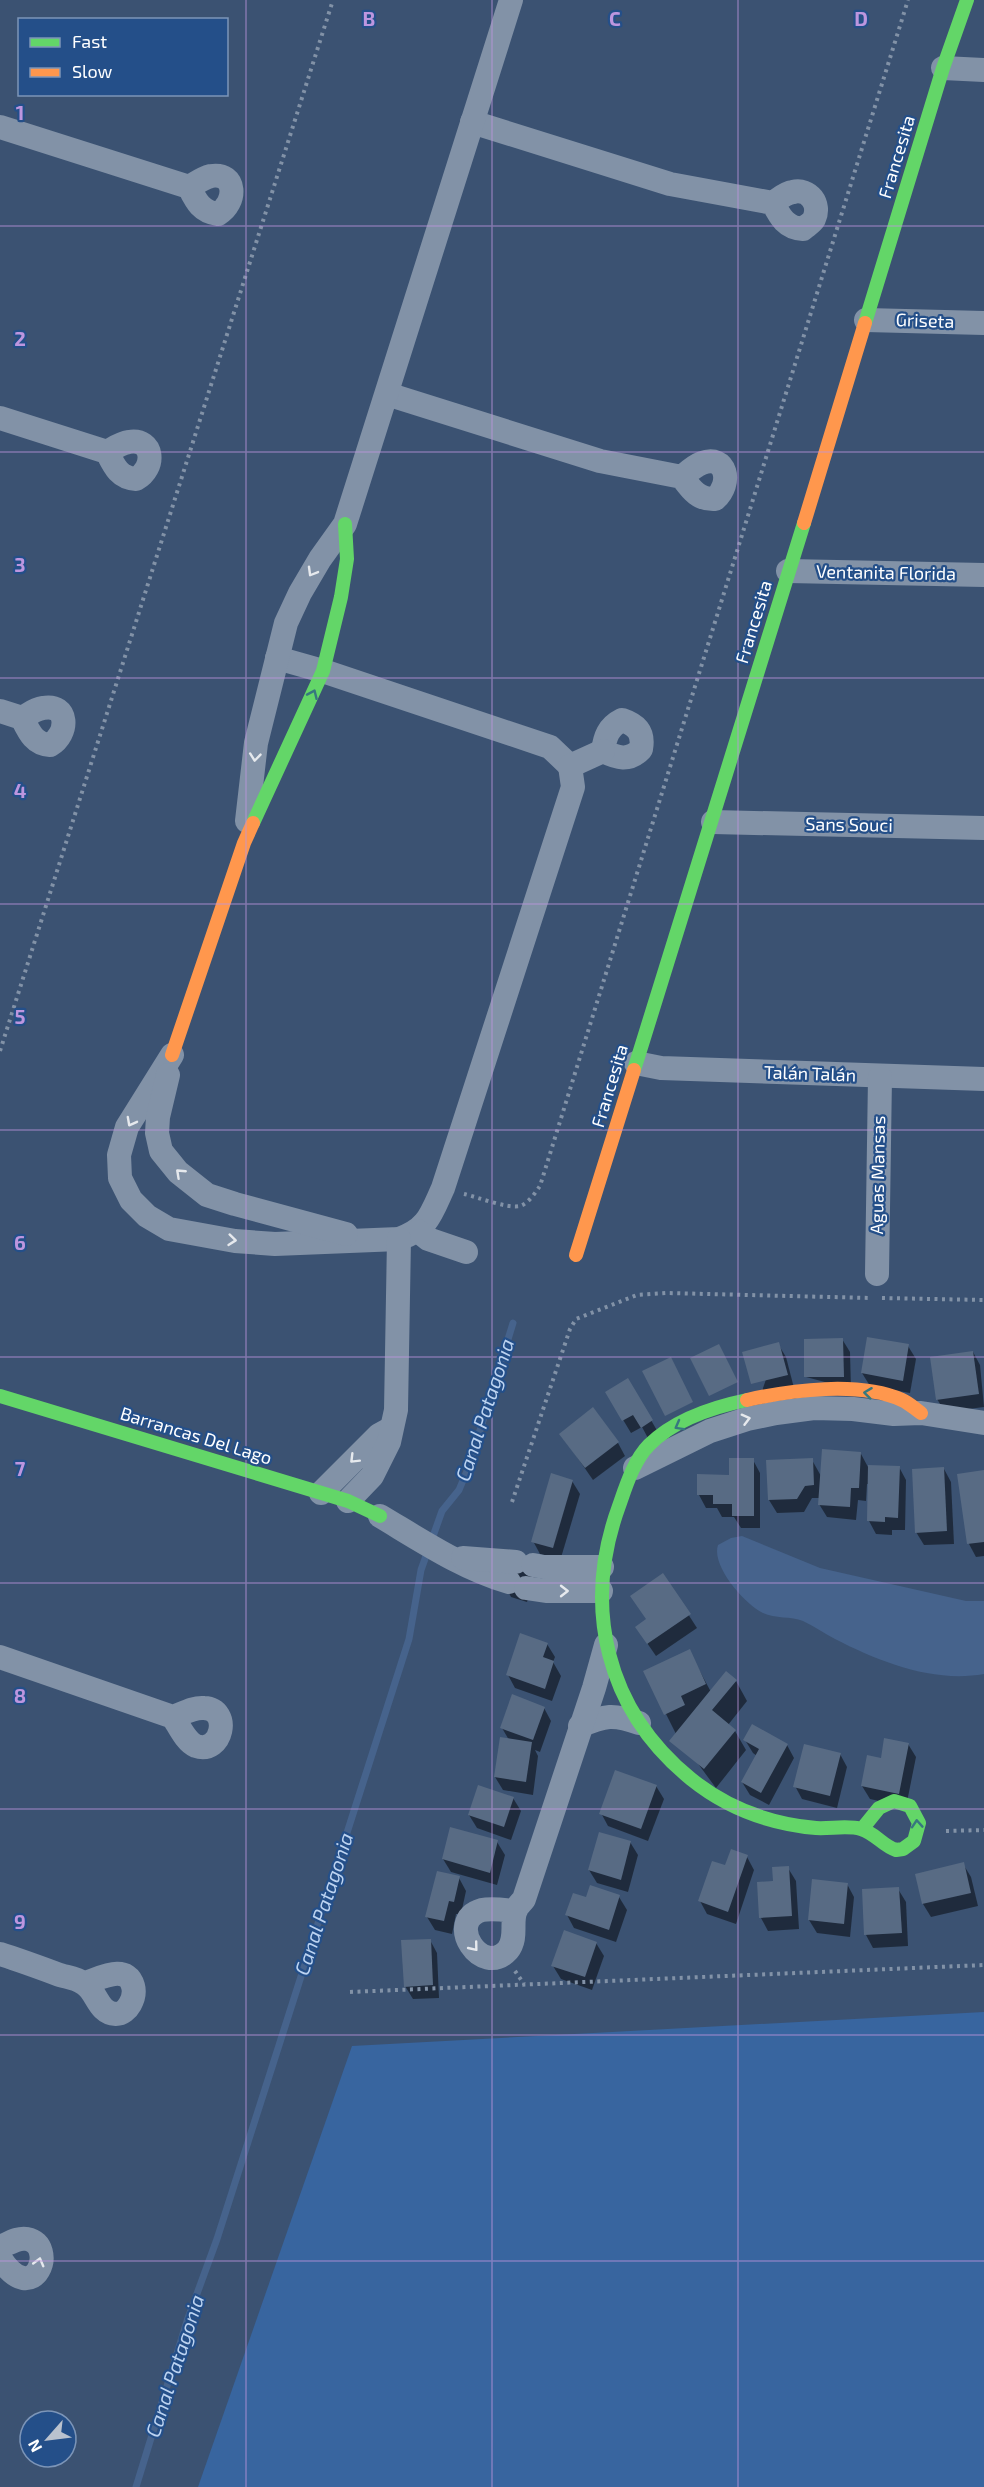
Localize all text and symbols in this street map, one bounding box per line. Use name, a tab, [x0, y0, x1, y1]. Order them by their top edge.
text: B	[363, 6, 375, 30]
text: C	[609, 6, 621, 30]
text: D	[854, 6, 868, 30]
legend	[18, 18, 228, 96]
text: Fast	[72, 30, 107, 52]
text: Slow	[72, 60, 113, 82]
text: 1	[16, 100, 24, 124]
street label: Francesita	[873, 113, 919, 201]
street label: Griseta	[895, 308, 955, 332]
text: 2	[14, 326, 26, 350]
text: 3	[14, 552, 26, 576]
street label: Ventanita Florida	[816, 560, 956, 584]
one-way arrow	[308, 566, 319, 576]
street label: Francesita	[730, 578, 776, 666]
one-way arrow	[305, 690, 317, 701]
one-way arrow	[249, 753, 261, 762]
text: 4	[14, 778, 27, 802]
street label: Sans Souci	[805, 812, 893, 836]
text: 5	[14, 1004, 26, 1028]
street label: Francesita	[586, 1042, 632, 1130]
street label: Talán Talán	[764, 1060, 857, 1086]
street label: Aguas Mansas	[865, 1115, 889, 1235]
one-way arrow	[127, 1116, 138, 1127]
one-way arrow	[177, 1169, 187, 1180]
text: 6	[14, 1230, 26, 1254]
one-way arrow	[228, 1233, 237, 1246]
water label: Canal Patagonia	[450, 1335, 518, 1484]
one-way arrow	[863, 1387, 873, 1400]
street label: Barrancas Del Lago	[118, 1401, 275, 1469]
one-way arrow	[741, 1414, 751, 1427]
one-way arrow	[675, 1419, 685, 1430]
one-way arrow	[351, 1452, 361, 1463]
text: 7	[15, 1456, 26, 1480]
one-way arrow	[559, 1585, 568, 1597]
text: 8	[14, 1683, 26, 1707]
one-way arrow	[911, 1819, 924, 1829]
water label: Canal Patagonia	[289, 1829, 357, 1978]
text: 9	[14, 1909, 26, 1933]
one-way arrow	[466, 1940, 477, 1951]
one-way arrow	[32, 2257, 44, 2268]
water label: Canal Patagonia	[140, 2291, 208, 2440]
north arrow	[18, 2409, 78, 2469]
text: N	[23, 2437, 45, 2456]

